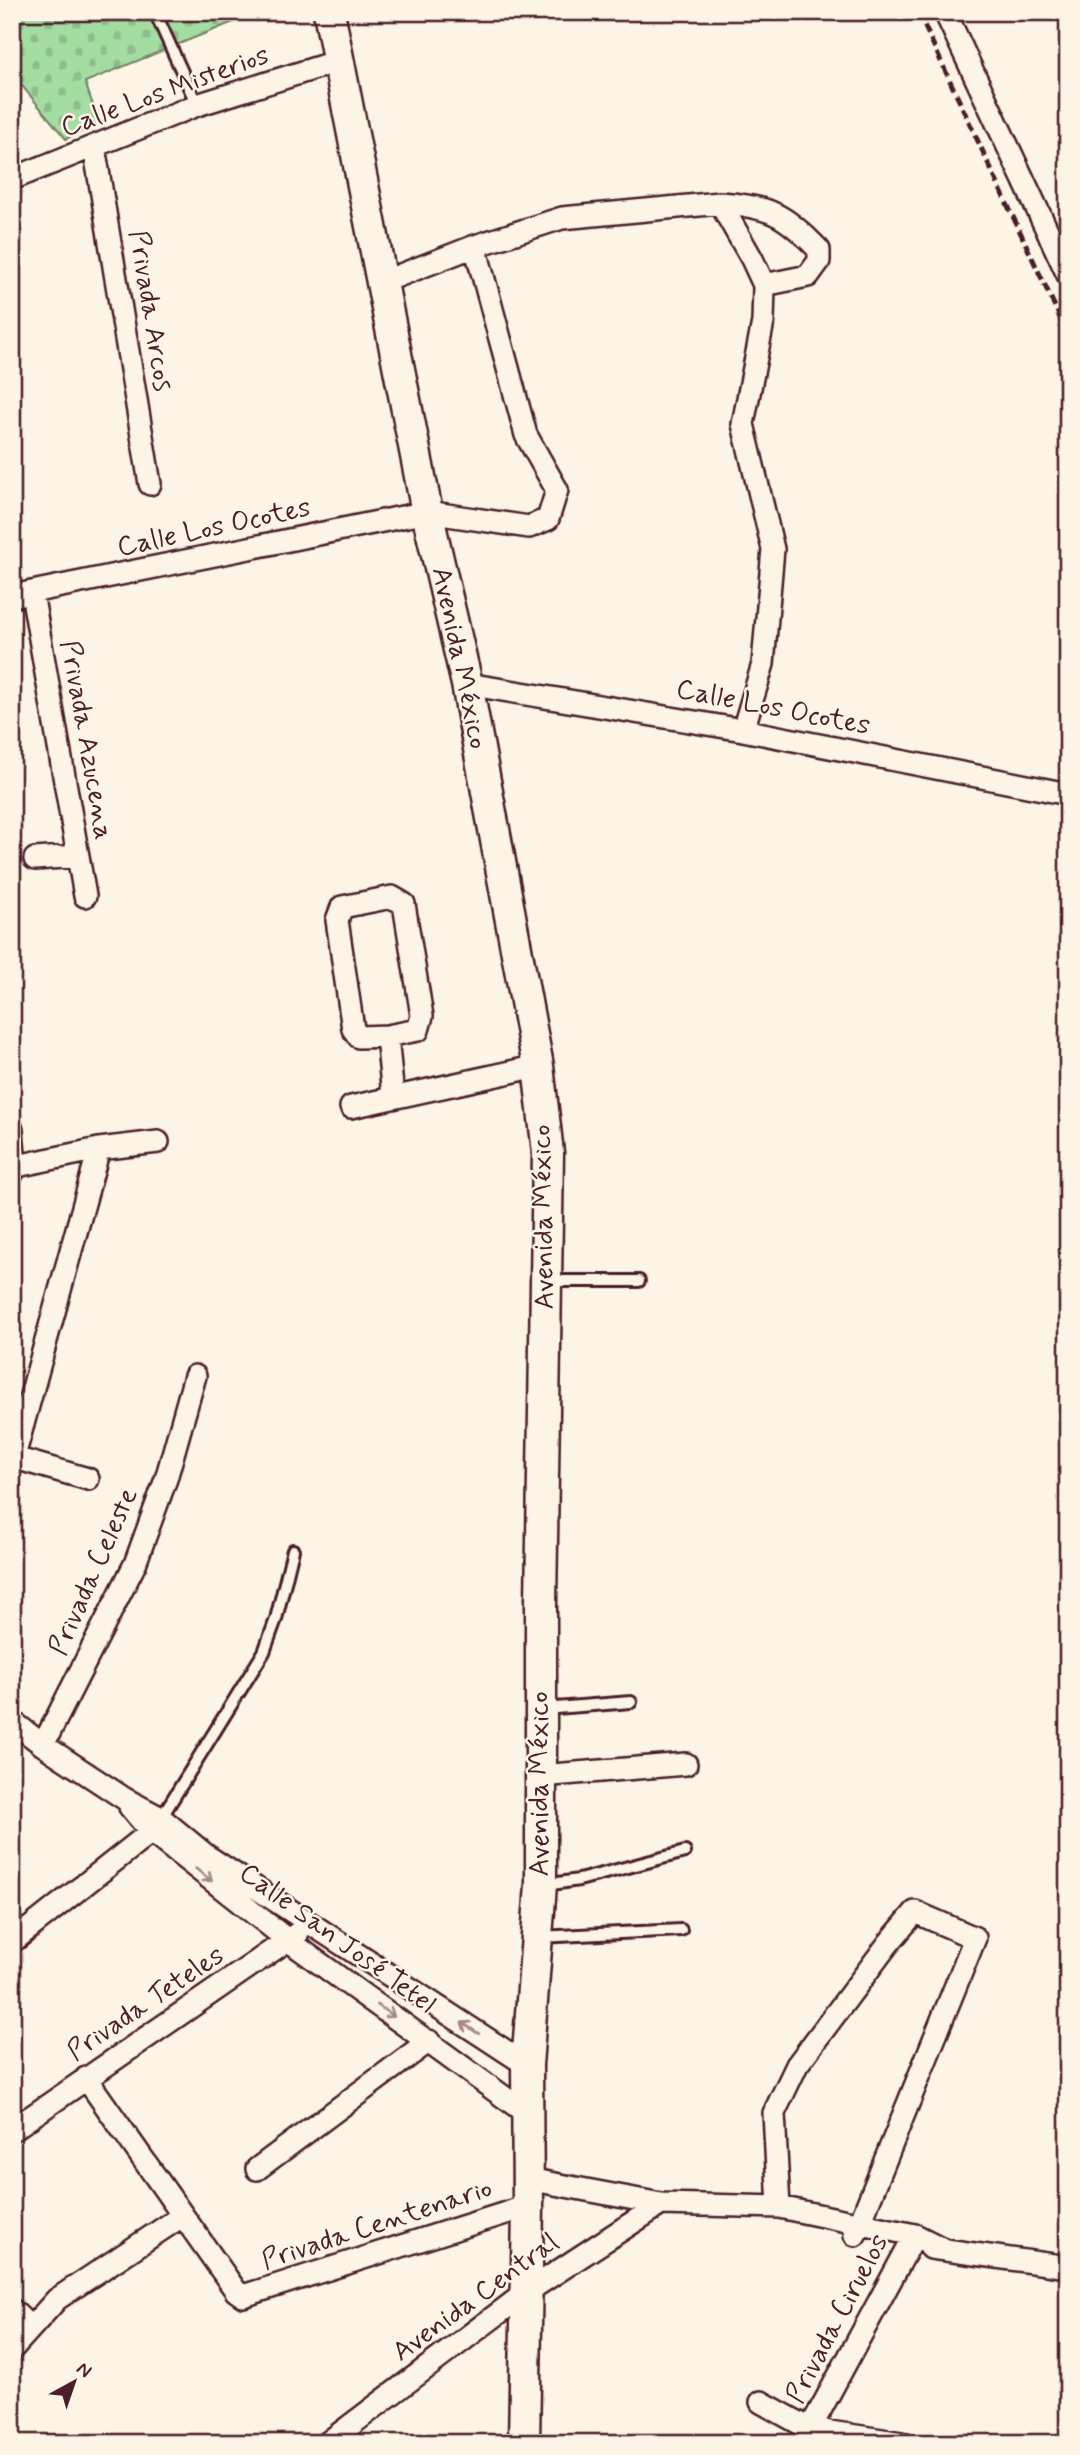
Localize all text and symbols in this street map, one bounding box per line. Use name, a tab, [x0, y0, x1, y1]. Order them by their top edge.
street label: Calle Los Misterios	[56, 37, 274, 147]
street label: Privada Arcos	[119, 228, 181, 394]
street label: Calle Los Ocotes	[114, 489, 314, 567]
street label: Avenida México	[422, 564, 496, 752]
street label: Privada Azucena	[50, 638, 122, 842]
street label: Calle Los Ocotes	[673, 671, 873, 745]
street label: Avenida México	[524, 1124, 564, 1310]
street label: Privada Celeste	[41, 1482, 147, 1662]
street label: Avenida México	[522, 1691, 559, 1877]
street label: Calle San José Tetel	[231, 1855, 443, 2023]
one-way arrow	[194, 1867, 213, 1882]
street label: Privada Teteles	[60, 1938, 232, 2070]
one-way arrow	[376, 2004, 395, 2018]
one-way arrow	[461, 2021, 480, 2035]
street label: Privada Centenario	[257, 2170, 497, 2280]
street label: Avenida Central	[385, 2225, 567, 2371]
street label: Privada Ciruelos	[778, 2228, 898, 2410]
north arrow	[38, 2346, 108, 2416]
text: N	[71, 2356, 97, 2384]

